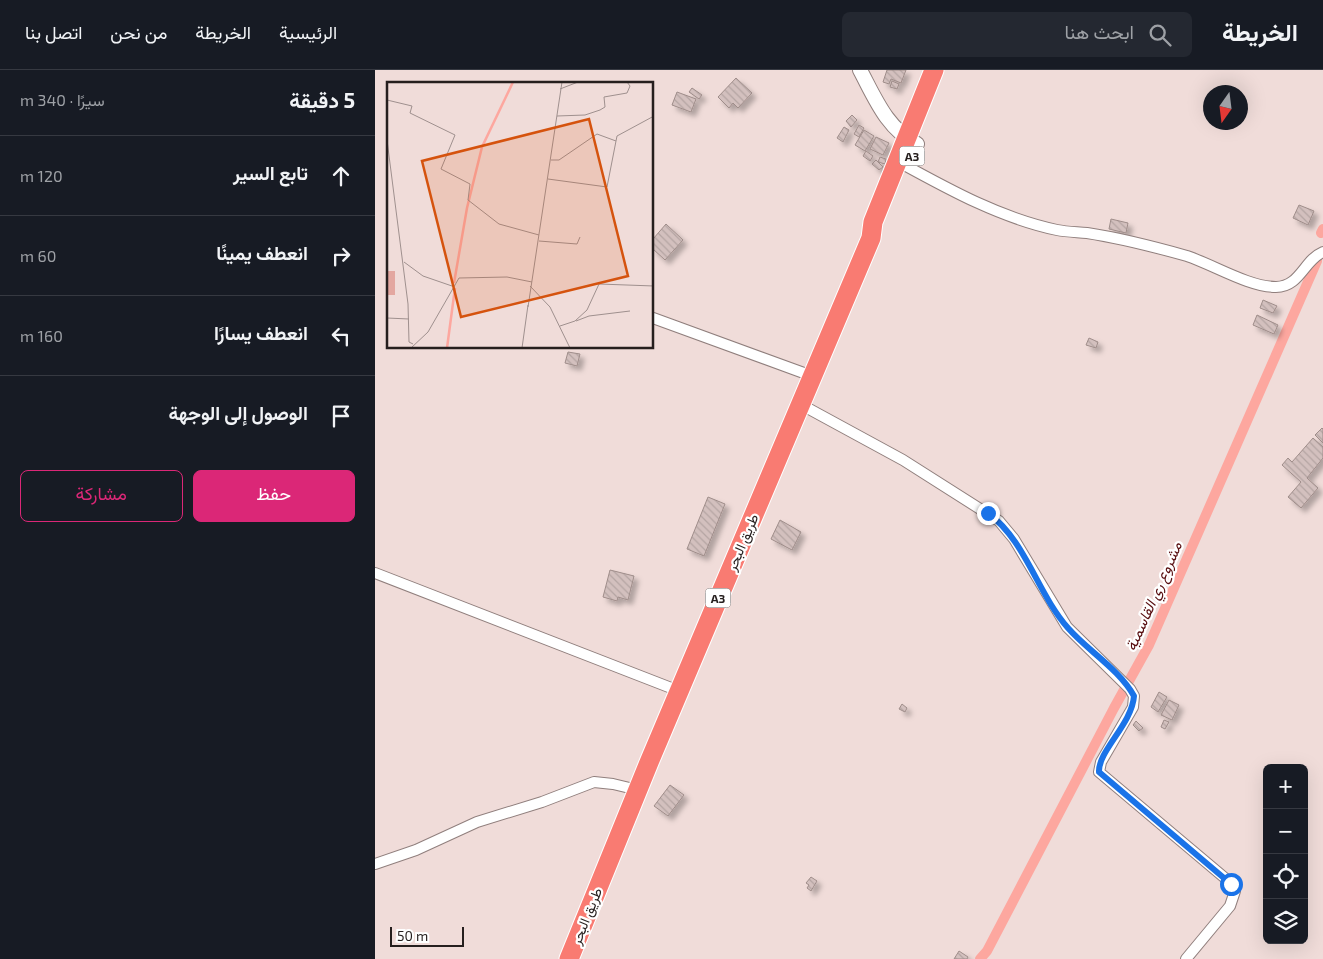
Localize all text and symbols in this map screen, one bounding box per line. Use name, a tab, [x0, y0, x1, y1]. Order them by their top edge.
search box	[842, 12, 1192, 57]
text: الخريطة	[1222, 17, 1298, 46]
text: ابحث هنا	[1065, 20, 1134, 43]
text: اتصل بنا	[25, 21, 82, 43]
text: من نحن	[110, 21, 167, 43]
text: الخريطة	[195, 21, 251, 43]
text: الرئيسية	[279, 21, 337, 43]
icon: search	[1146, 21, 1174, 49]
inset map	[387, 82, 654, 349]
north arrow	[1203, 85, 1248, 130]
text: 5 دقيقة	[289, 87, 355, 112]
text: سيرًا · 340 m	[20, 90, 105, 109]
road number: A3	[899, 146, 925, 165]
text: تابع السير	[233, 161, 308, 184]
icon: ahead	[327, 162, 355, 190]
text: 120 m	[20, 166, 63, 185]
text: انعطف يمينًا	[216, 241, 308, 264]
icon: right	[327, 242, 355, 270]
text: 60 m	[20, 246, 56, 265]
text: انعطف يسارًا	[214, 321, 308, 344]
icon: left	[327, 322, 355, 350]
text: 160 m	[20, 326, 63, 345]
text: الوصول إلى الوجهة	[168, 401, 308, 424]
icon: arrive	[327, 402, 355, 430]
button: مشاركة	[20, 470, 183, 522]
button: حفظ	[193, 470, 355, 522]
route end	[977, 502, 1000, 525]
street label: طريق البحر	[722, 511, 762, 574]
water label: مشروع ري القاسمية	[1121, 538, 1189, 655]
road number: A3	[705, 588, 731, 608]
map controls	[1263, 764, 1308, 944]
button: +	[1263, 764, 1308, 809]
button: −	[1263, 809, 1308, 854]
button: locate	[1263, 854, 1308, 899]
route start	[1220, 873, 1243, 896]
street label: طريق البحر	[567, 885, 606, 948]
button: layers	[1263, 899, 1308, 944]
scale bar	[390, 924, 464, 947]
text: 50 m	[397, 927, 428, 944]

